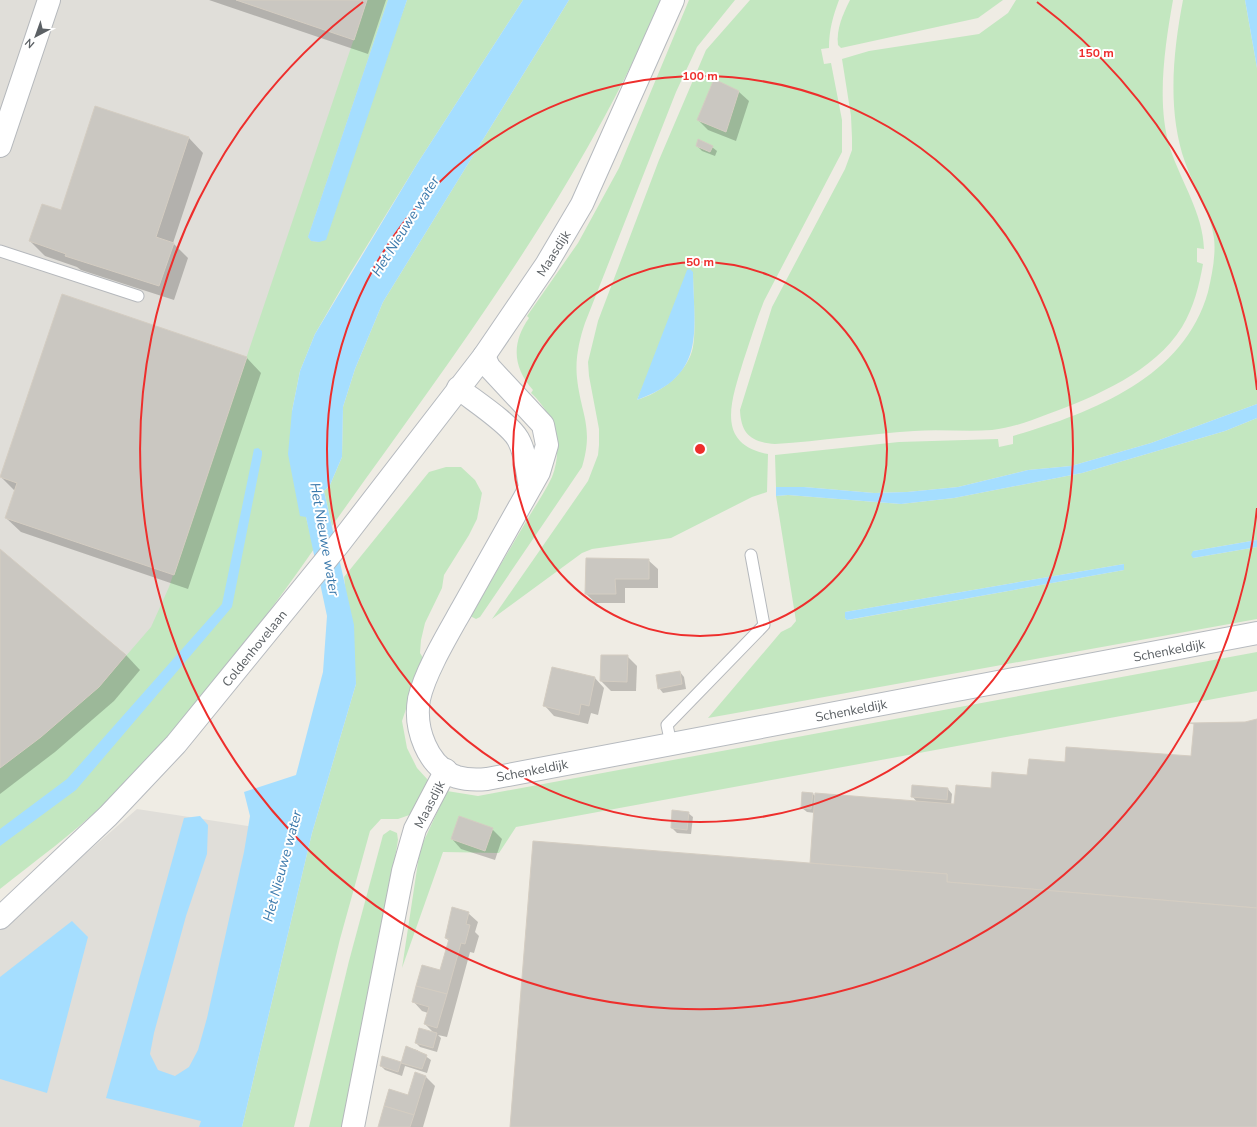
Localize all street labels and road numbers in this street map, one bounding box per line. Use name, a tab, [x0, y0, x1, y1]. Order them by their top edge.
street label: Maasdijk	[533, 227, 575, 280]
street label: Coldenhovelaan	[218, 606, 291, 691]
street label: Schenkeldijk	[1132, 635, 1207, 667]
street label: Schenkeldijk	[814, 695, 889, 727]
street label: Schenkeldijk	[495, 755, 570, 787]
street label: Maasdijk	[410, 777, 450, 831]

